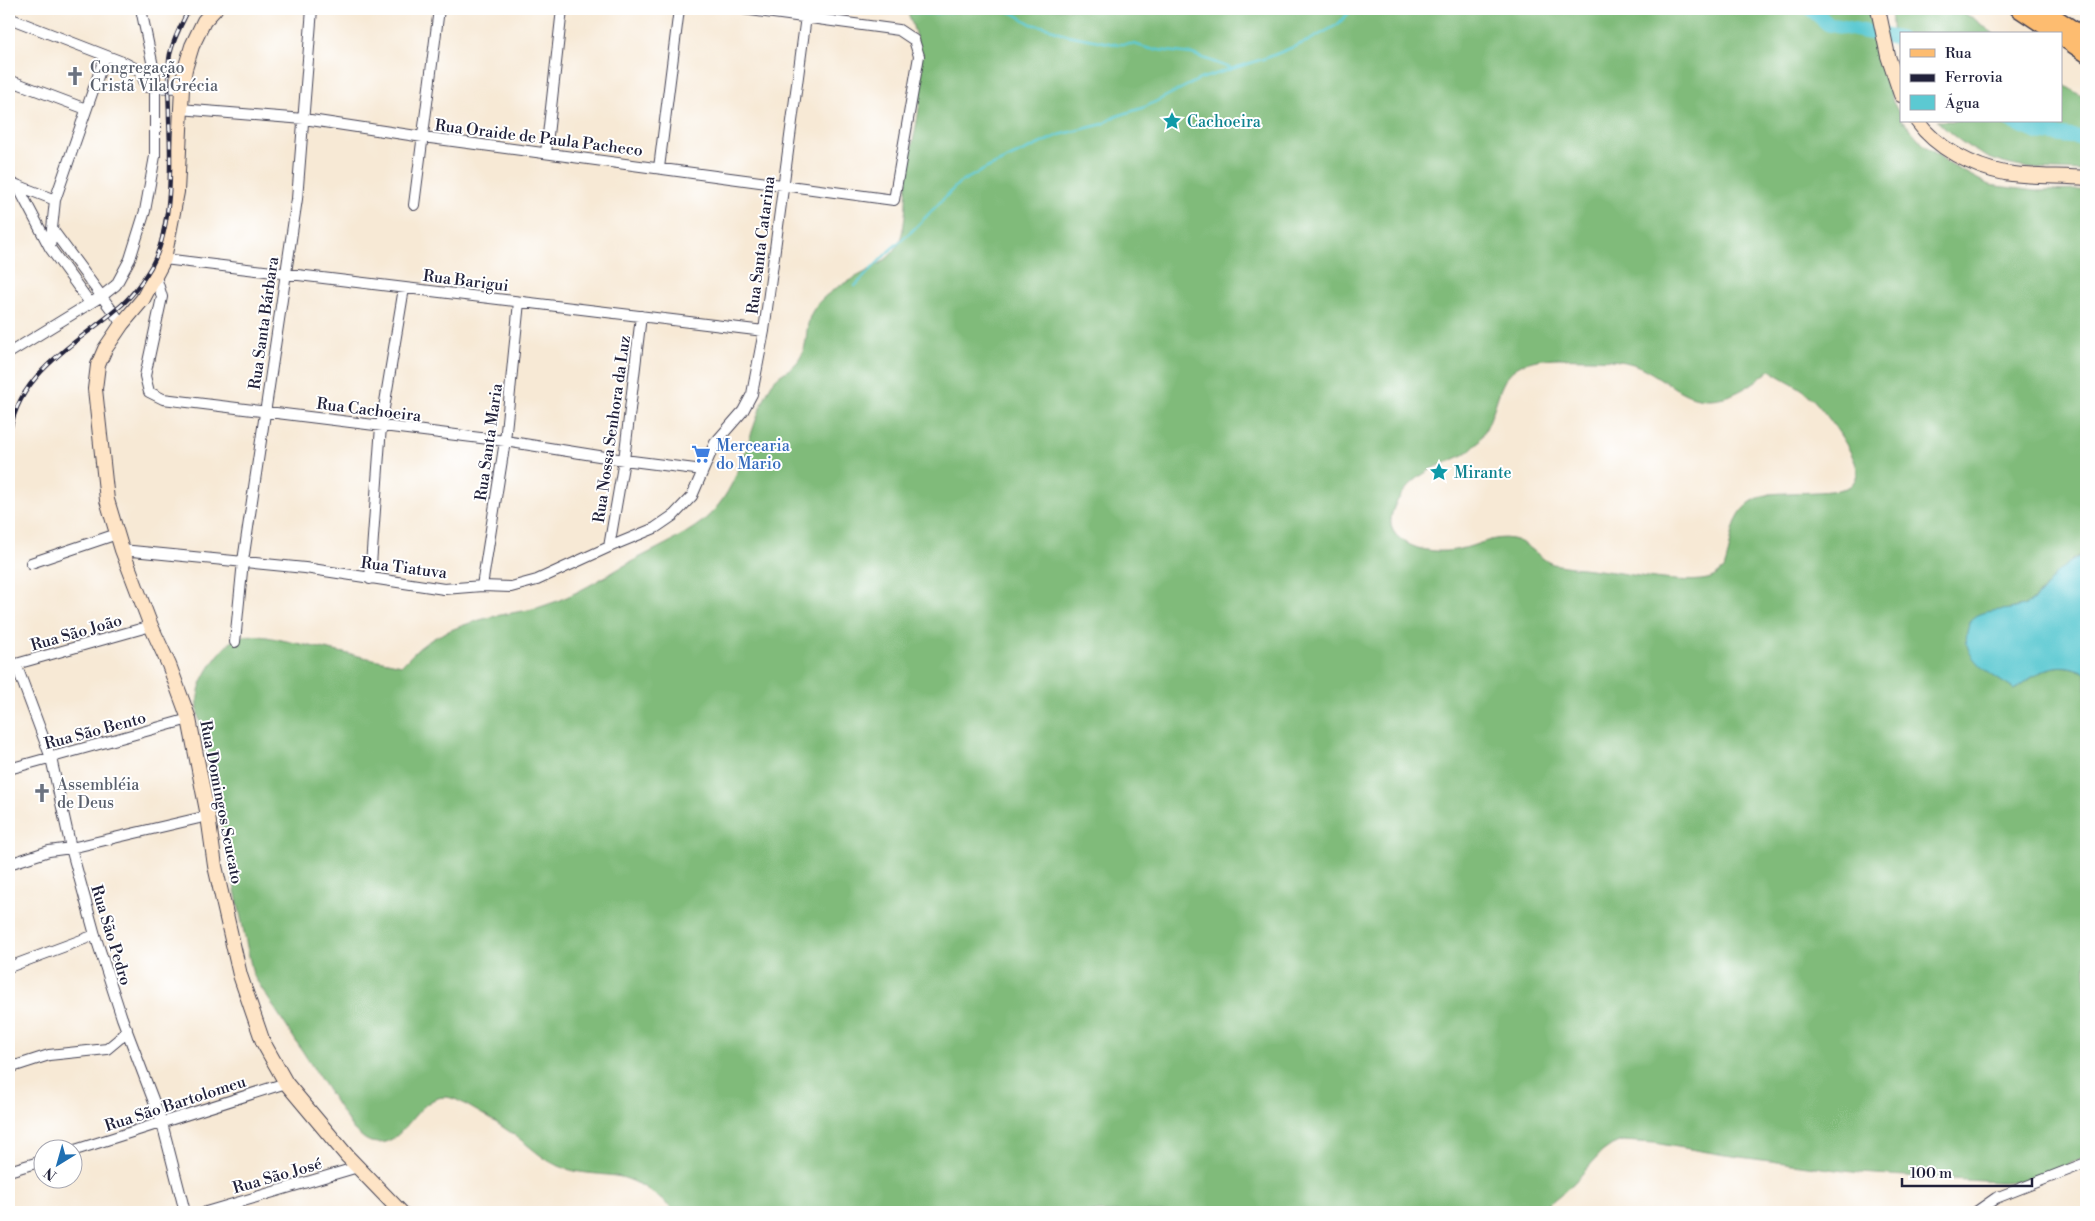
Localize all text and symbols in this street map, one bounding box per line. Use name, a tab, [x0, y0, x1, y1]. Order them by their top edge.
legend	[1900, 32, 2062, 122]
text: Rua	[1945, 44, 1972, 63]
place label: Congregação Cristã Vila Grécia	[90, 58, 219, 96]
church icon: Congregação Cristã Vila Grécia	[64, 65, 86, 87]
text: Ferrovia	[1945, 68, 2003, 87]
text: Água	[1944, 93, 1980, 113]
place icon: Cachoeira	[1161, 110, 1183, 132]
place label: Cachoeira	[1187, 112, 1262, 132]
street label: Rua Oraide de Paula Pacheco	[434, 115, 644, 161]
street label: Rua Santa Catarina	[743, 174, 779, 315]
street label: Rua Santa Bárbara	[245, 255, 283, 391]
street label: Rua Barigui	[422, 266, 510, 296]
street label: Rua Nossa Senhora da Luz	[589, 334, 635, 524]
street label: Rua Santa Maria	[471, 381, 507, 502]
street label: Rua Cachoeira	[315, 394, 423, 426]
place label: Mercearia do Mario	[716, 436, 791, 474]
supermarket icon: Mercearia do Mario	[690, 443, 712, 465]
place icon: Mirante	[1428, 461, 1450, 483]
place label: Mirante	[1454, 463, 1512, 483]
street label: Rua Tiatuva	[360, 553, 449, 583]
street label: Rua São João	[28, 610, 124, 656]
street label: Rua São Bento	[42, 708, 148, 754]
street label: Rua Domingos Scucato	[195, 719, 247, 886]
place label: Assembléia de Deus	[56, 775, 140, 813]
church icon: Assembléia de Deus	[31, 782, 53, 804]
street label: Rua São Pedro	[86, 883, 136, 988]
street label: Rua São Bartolomeu	[102, 1072, 248, 1136]
north arrow	[32, 1138, 82, 1188]
street label: Rua São José	[230, 1154, 324, 1198]
scale bar	[1902, 1156, 2032, 1188]
text: N	[41, 1163, 61, 1184]
text: 100 m	[1910, 1164, 1952, 1183]

